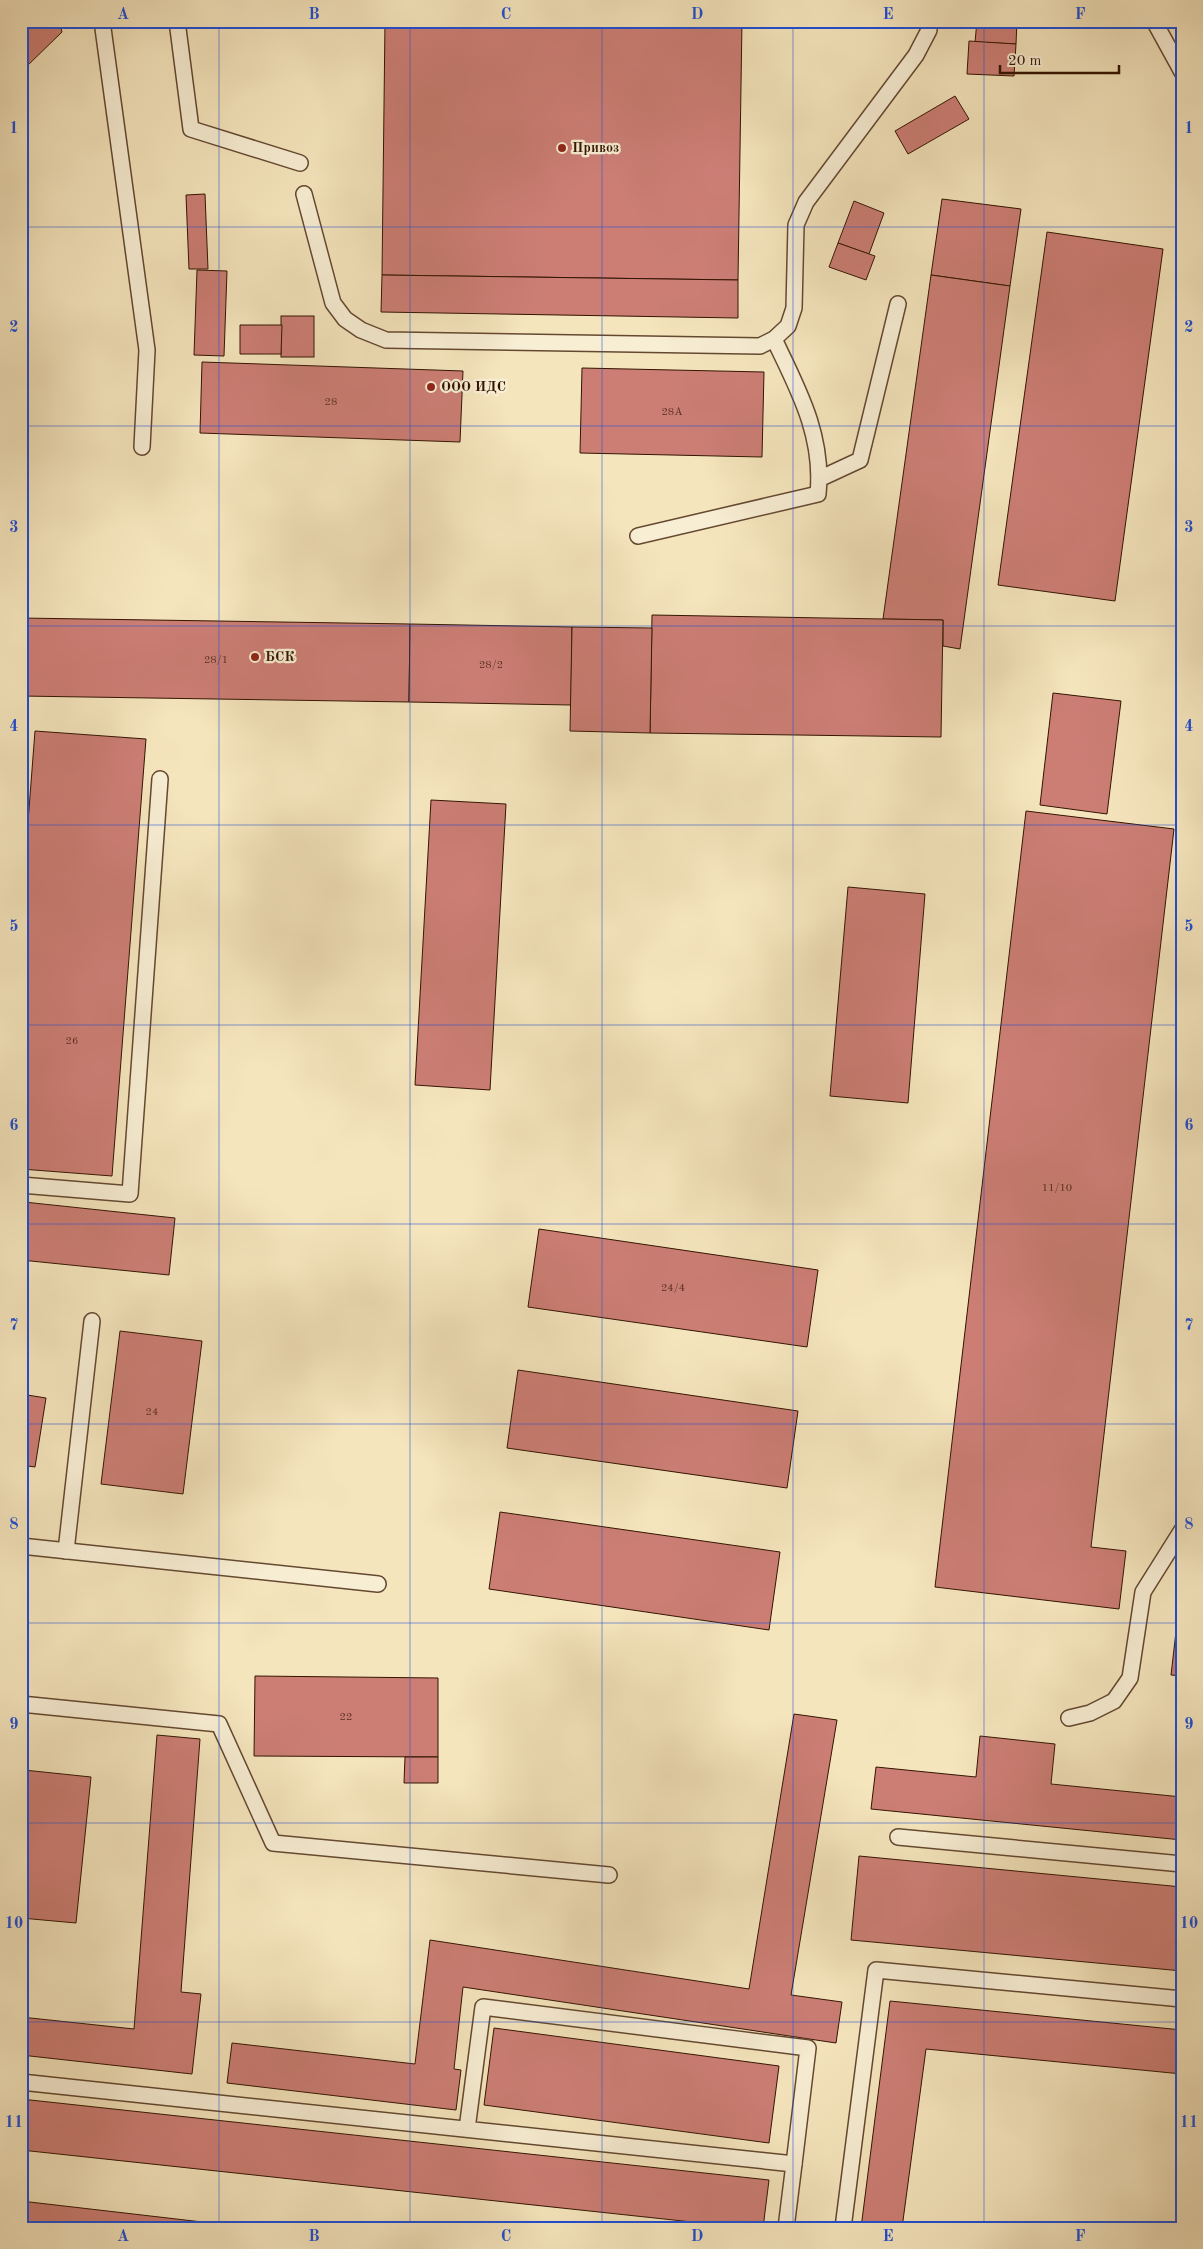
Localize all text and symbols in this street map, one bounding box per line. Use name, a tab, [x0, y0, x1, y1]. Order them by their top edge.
text: A	[117, 7, 129, 23]
text: B	[308, 7, 320, 23]
text: C	[501, 7, 511, 23]
text: D	[691, 7, 703, 23]
text: E	[882, 7, 894, 23]
text: F	[1075, 7, 1086, 23]
scale bar	[1000, 42, 1119, 74]
text: 20 m	[1008, 54, 1042, 69]
text: 1	[9, 121, 19, 137]
text: 1	[1184, 121, 1194, 137]
place label: Привоз	[572, 141, 619, 155]
marker: Привоз	[556, 142, 568, 154]
text: 2	[9, 320, 19, 336]
text: 2	[1184, 320, 1194, 336]
place label: ООО ИДС	[441, 380, 506, 394]
marker: ООО ИДС	[425, 381, 437, 393]
house number: 28	[325, 397, 337, 408]
house number: 28А	[661, 407, 683, 418]
text: 3	[9, 520, 19, 536]
text: 3	[1184, 520, 1194, 536]
place label: БСК	[265, 650, 295, 664]
marker: БСК	[249, 651, 261, 663]
house number: 28/1	[204, 655, 228, 666]
house number: 28/2	[479, 660, 503, 671]
text: 4	[9, 719, 19, 735]
text: 4	[1184, 719, 1194, 735]
text: 5	[9, 919, 19, 935]
text: 5	[1184, 919, 1194, 935]
house number: 26	[66, 1036, 78, 1047]
text: 6	[9, 1118, 19, 1134]
text: 6	[1184, 1118, 1194, 1134]
house number: 11/10	[1042, 1183, 1072, 1194]
house number: 24/4	[661, 1283, 685, 1294]
text: 7	[9, 1318, 19, 1334]
text: 7	[1184, 1318, 1194, 1334]
house number: 24	[146, 1407, 158, 1418]
text: 8	[9, 1517, 19, 1533]
text: 8	[1184, 1517, 1194, 1533]
house number: 22	[340, 1712, 352, 1723]
text: 9	[9, 1717, 19, 1733]
text: 9	[1184, 1717, 1194, 1733]
text: 10	[5, 1916, 23, 1932]
text: 10	[1180, 1916, 1198, 1932]
text: 11	[5, 2115, 23, 2131]
text: 11	[1180, 2115, 1198, 2131]
text: A	[117, 2229, 129, 2245]
text: B	[308, 2229, 320, 2245]
text: C	[501, 2229, 511, 2245]
text: D	[691, 2229, 703, 2245]
text: E	[882, 2229, 894, 2245]
text: F	[1075, 2229, 1086, 2245]

